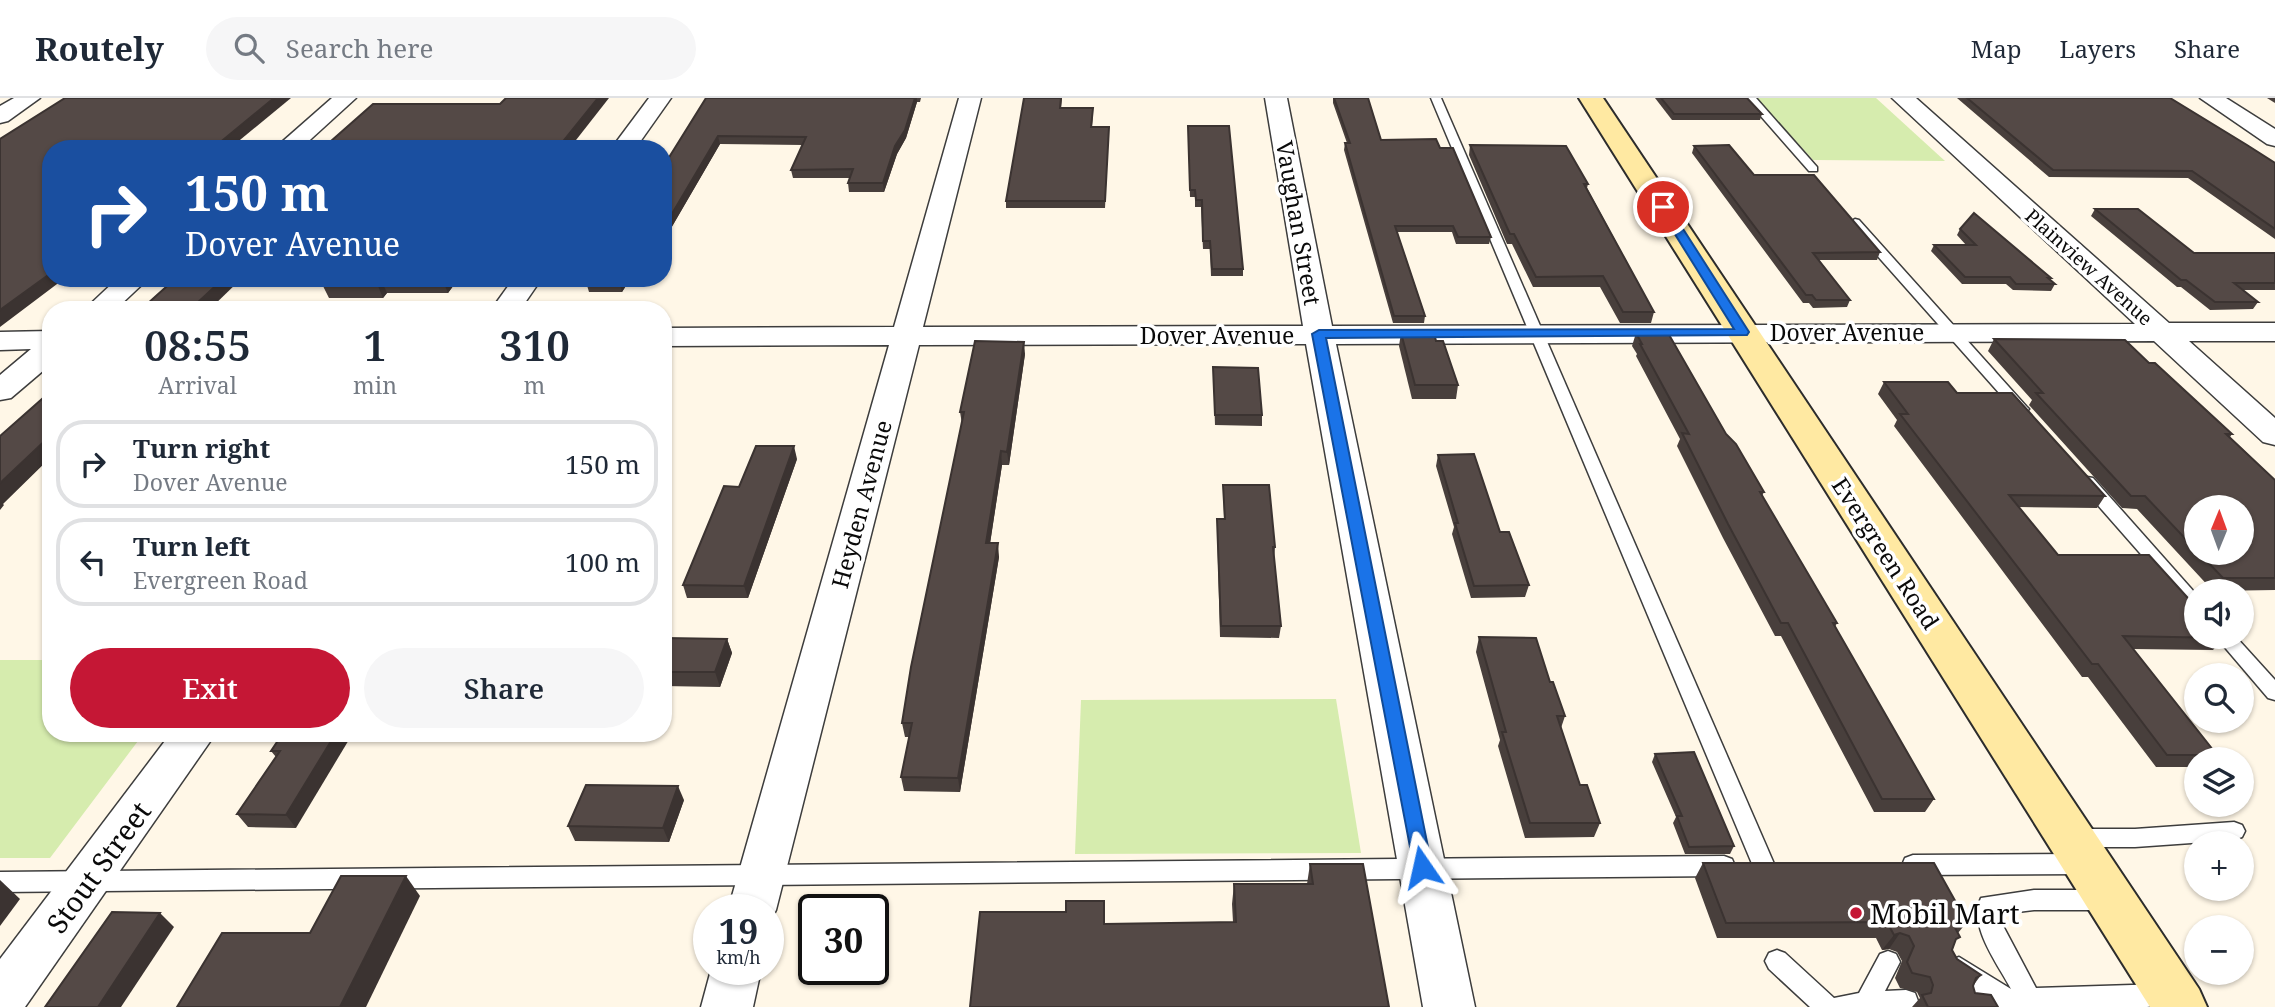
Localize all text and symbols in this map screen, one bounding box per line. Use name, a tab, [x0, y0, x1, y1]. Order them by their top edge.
search box	[206, 17, 696, 80]
text: Routely	[35, 26, 164, 71]
icon: search	[230, 29, 268, 67]
text: Search here	[286, 30, 433, 66]
text: Map	[1971, 32, 2022, 65]
text: Layers	[2060, 32, 2136, 65]
text: Share	[2174, 32, 2240, 65]
street label: Vaughan Street	[1269, 138, 1329, 308]
text: 150 m	[185, 159, 329, 225]
icon: right	[70, 168, 161, 259]
pin	[1633, 177, 1693, 237]
icon: arrive	[1644, 188, 1682, 226]
street label: Plainview Avenue	[2020, 203, 2158, 331]
text: Dover Avenue	[185, 222, 400, 265]
text: 08:55	[144, 316, 251, 373]
text: 1	[363, 316, 387, 373]
text: 310	[499, 316, 570, 373]
street label: Dover Avenue	[1770, 316, 1924, 348]
street label: Dover Avenue	[1140, 319, 1294, 351]
text: Arrival	[158, 369, 237, 401]
text: min	[353, 369, 397, 401]
text: m	[524, 369, 545, 401]
street label: Heyden Avenue	[823, 416, 899, 592]
text: Turn right	[133, 430, 270, 466]
icon: right	[74, 445, 112, 483]
text: 150 m	[565, 446, 640, 482]
text: Dover Avenue	[133, 466, 288, 498]
street label: Evergreen Road	[1825, 471, 1947, 635]
north arrow	[2184, 495, 2254, 565]
map controls	[2184, 495, 2254, 985]
text: Turn left	[133, 528, 250, 564]
icon: left	[74, 543, 112, 581]
text: 100 m	[565, 544, 640, 580]
text: Evergreen Road	[133, 564, 308, 596]
button: sound	[2184, 579, 2254, 649]
button: Exit	[70, 648, 350, 728]
button: Share	[364, 648, 644, 728]
button: search	[2184, 663, 2254, 733]
button: layers	[2184, 747, 2254, 817]
street label: Stout Street	[37, 793, 159, 941]
position arrow	[1385, 830, 1459, 904]
button: +	[2184, 831, 2254, 901]
speed limit sign: 30	[798, 894, 889, 985]
place label: Mobil Mart	[1870, 894, 2020, 932]
marker: Mobil Mart	[1848, 905, 1864, 921]
text: 19	[719, 907, 758, 954]
button: −	[2184, 915, 2254, 985]
text: km/h	[716, 945, 761, 969]

